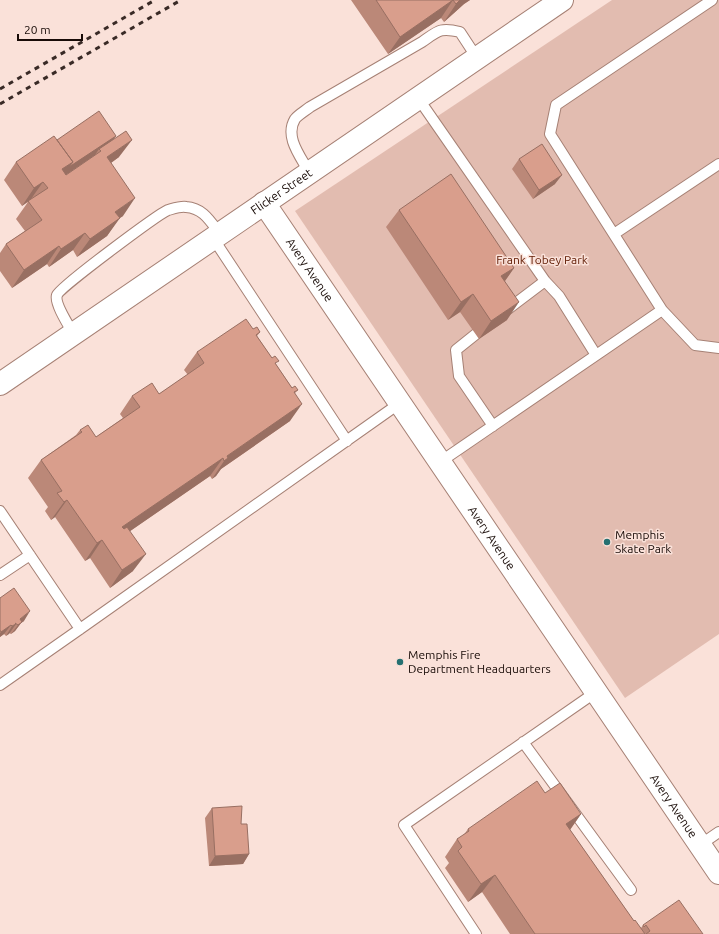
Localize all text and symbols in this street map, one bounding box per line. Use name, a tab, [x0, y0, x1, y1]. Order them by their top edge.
scale bar	[18, 16, 82, 42]
text: 20 m	[24, 23, 51, 36]
street label: Flicker Street	[248, 166, 315, 217]
street label: Avery Avenue	[284, 235, 336, 304]
park label: Frank Tobey Park	[496, 253, 588, 266]
street label: Avery Avenue	[466, 504, 518, 572]
place label: Memphis Skate Park	[615, 528, 671, 555]
marker: Memphis Skate Park	[602, 537, 612, 547]
place label: Memphis Fire Department Headquarters	[408, 648, 551, 675]
marker: Memphis Fire Department Headquarters	[395, 657, 405, 667]
street label: Avery Avenue	[648, 772, 700, 840]

